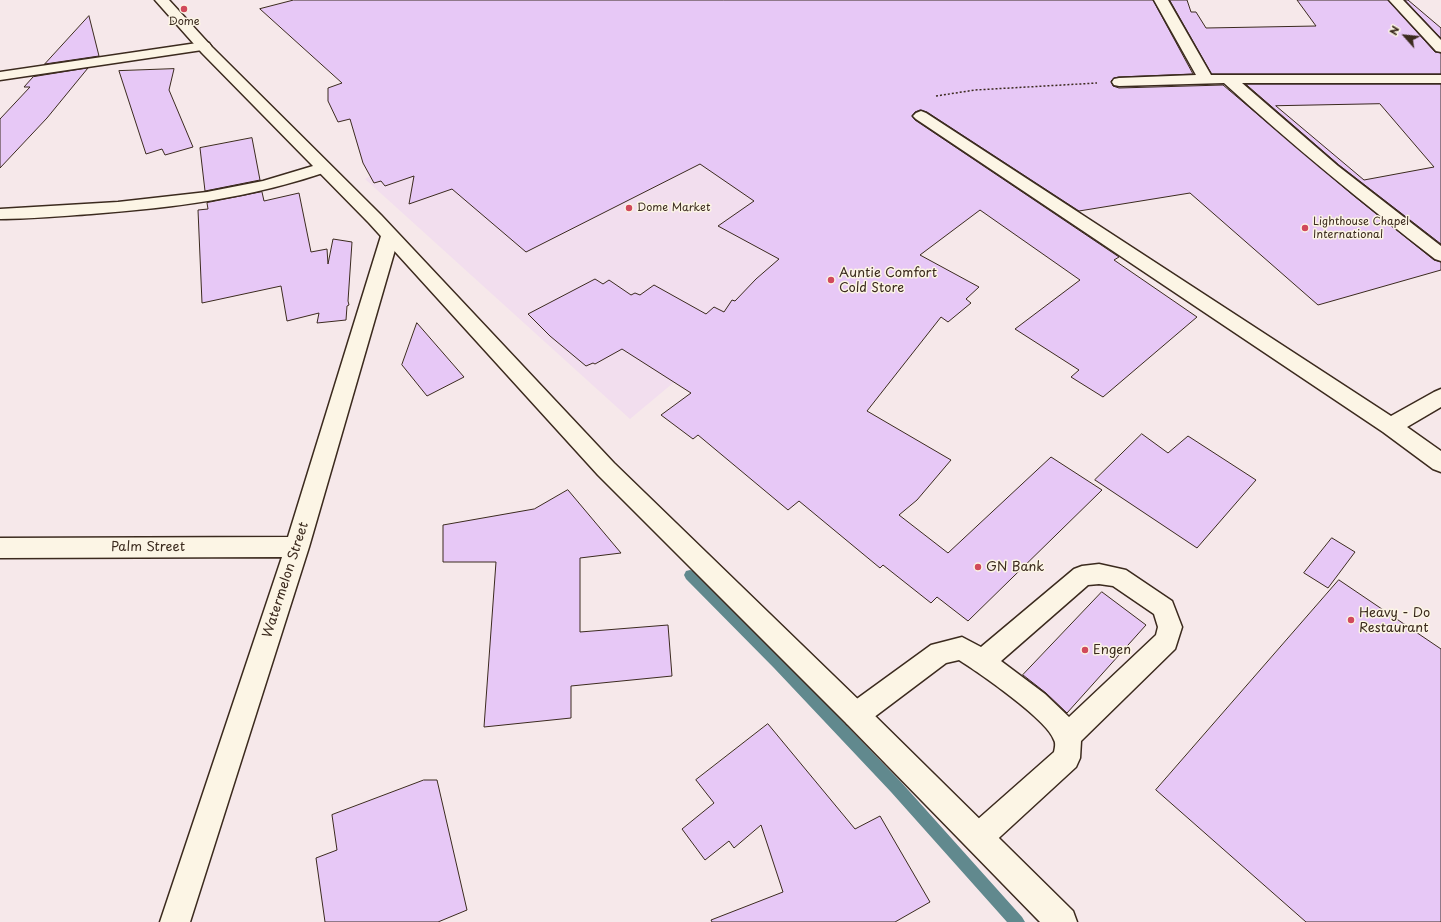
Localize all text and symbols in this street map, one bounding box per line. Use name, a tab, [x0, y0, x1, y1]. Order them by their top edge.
marker: Dome	[179, 4, 189, 14]
place label: Dome	[168, 15, 200, 29]
north arrow	[1385, 16, 1425, 56]
text: N	[1384, 23, 1403, 38]
place label: Dome Market	[637, 201, 710, 215]
marker: Dome Market	[624, 203, 634, 213]
place label: Lighthouse Chapel International	[1313, 215, 1409, 241]
marker: Lighthouse Chapel International	[1300, 223, 1310, 233]
place label: Auntie Comfort Cold Store	[839, 265, 937, 296]
marker: Auntie Comfort Cold Store	[826, 275, 836, 285]
street label: Watermelon Street	[260, 520, 312, 640]
street label: Palm Street	[111, 539, 185, 555]
place label: GN Bank	[986, 559, 1044, 575]
marker: GN Bank	[973, 562, 983, 572]
place label: Heavy - Do Restaurant	[1359, 605, 1430, 636]
marker: Heavy - Do Restaurant	[1346, 615, 1356, 625]
place label: Engen	[1093, 642, 1131, 658]
marker: Engen	[1080, 645, 1090, 655]

